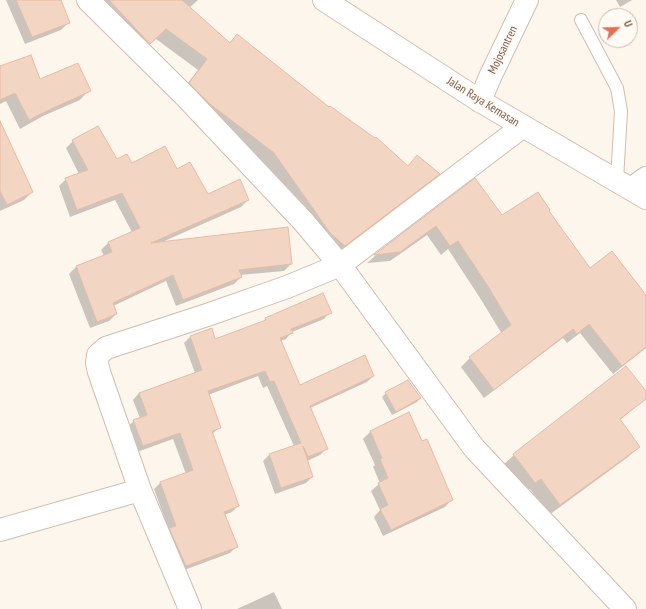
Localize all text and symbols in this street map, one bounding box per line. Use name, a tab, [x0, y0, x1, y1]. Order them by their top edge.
north arrow	[598, 8, 638, 48]
text: U	[621, 18, 636, 29]
street label: Mojosantren	[485, 24, 521, 76]
street label: Jalan Raya Kemasan	[444, 74, 522, 130]

